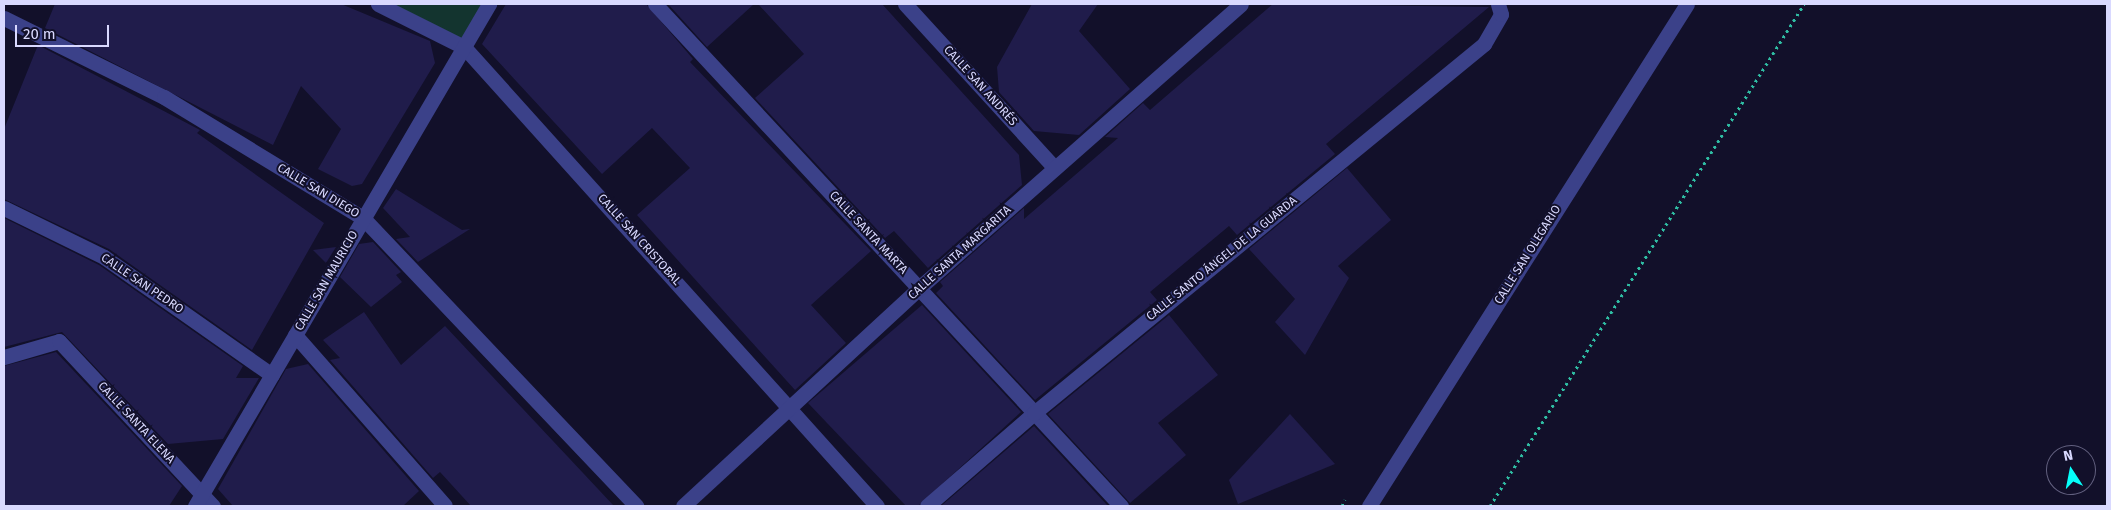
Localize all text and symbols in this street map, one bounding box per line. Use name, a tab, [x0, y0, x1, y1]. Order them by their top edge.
scale bar	[18, 15, 111, 47]
text: 20 m	[23, 25, 56, 43]
street label: CALLE SAN ANDRÉS	[940, 43, 1020, 129]
street label: CALLE SAN DIEGO	[274, 161, 362, 221]
street label: CALLE SANTA MARTA	[826, 189, 910, 277]
street label: CALLE SAN CRISTOBAL	[594, 191, 684, 289]
street label: CALLE SANTO ÁNGEL DE LA GUARDA	[1144, 194, 1300, 324]
street label: CALLE SANTA MARGARITA	[906, 203, 1014, 303]
street label: CALLE SAN OLEGARIO	[1492, 203, 1564, 307]
street label: CALLE SAN MAURICIO	[292, 228, 362, 334]
street label: CALLE SAN PEDRO	[98, 251, 186, 317]
street label: CALLE SANTA ELENA	[95, 379, 177, 467]
north arrow	[2046, 445, 2096, 495]
text: N	[2062, 447, 2074, 465]

